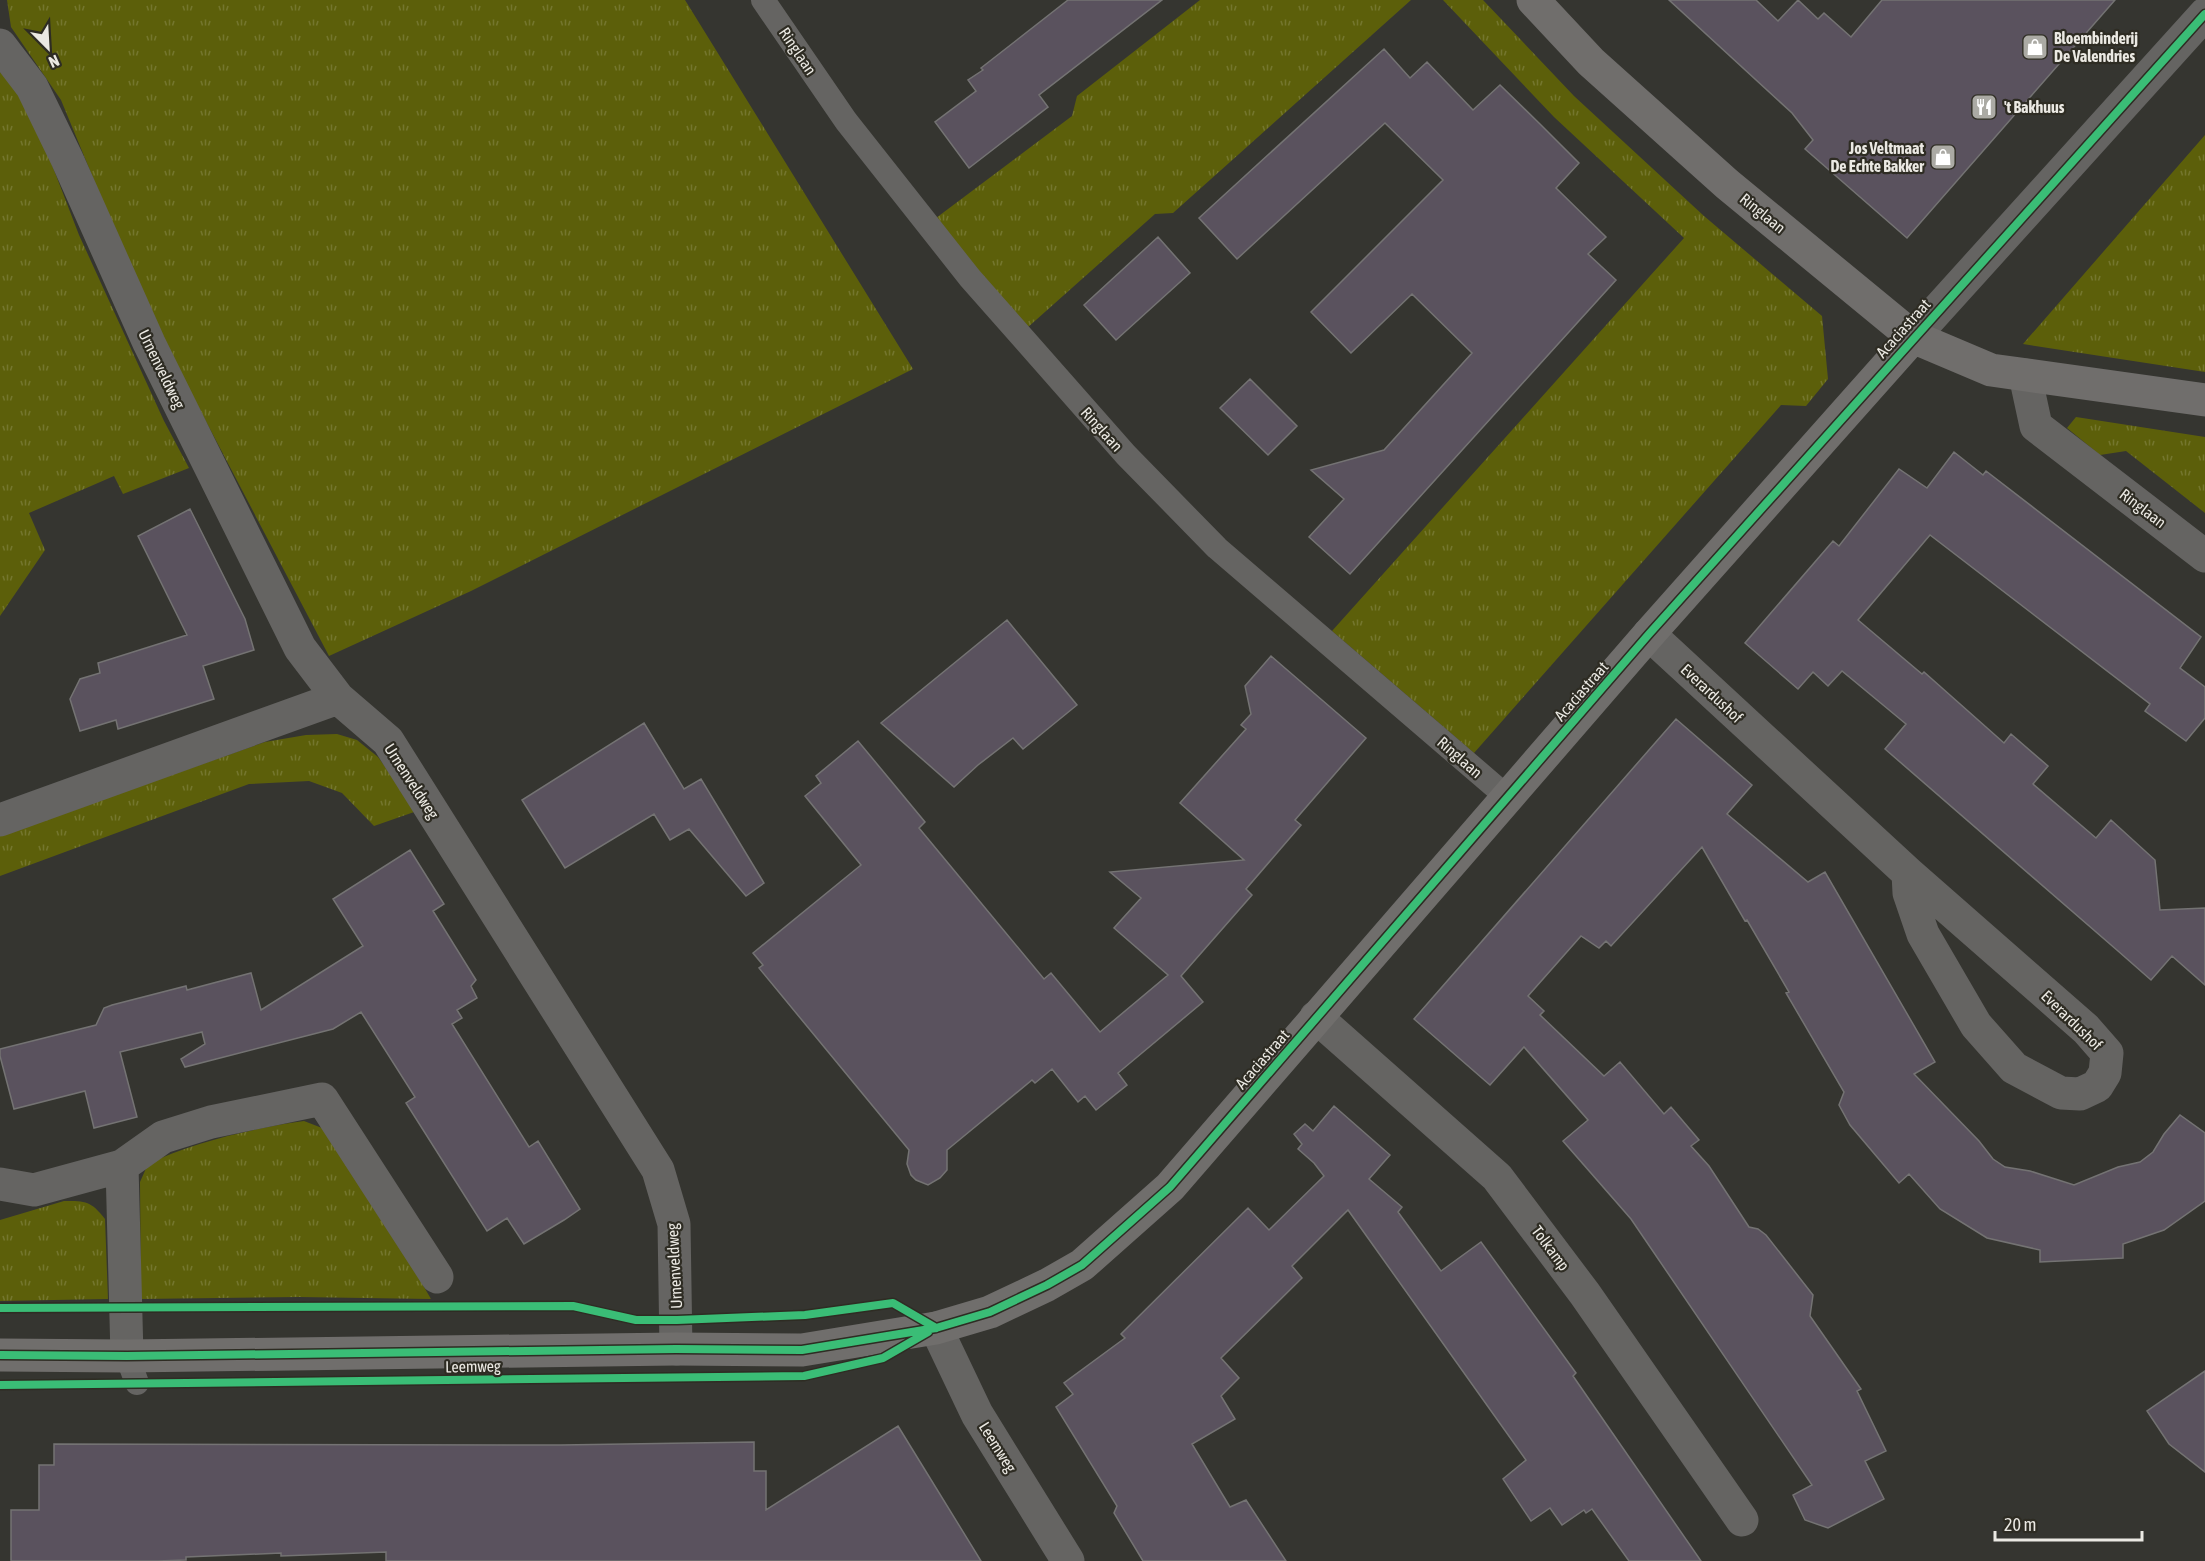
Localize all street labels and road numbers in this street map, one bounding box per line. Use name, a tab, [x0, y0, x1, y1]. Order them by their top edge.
street label: Ringlaan	[775, 24, 820, 79]
street label: Ringlaan	[1736, 189, 1789, 238]
street label: Acaciastraat	[1872, 295, 1934, 361]
street label: Urnenveldweg	[134, 326, 189, 412]
street label: Ringlaan	[1077, 403, 1126, 455]
street label: Ringlaan	[2116, 485, 2170, 532]
street label: Acaciastraat	[1550, 657, 1612, 724]
street label: Everardushof	[1677, 660, 1747, 726]
street label: Ringlaan	[1433, 733, 1486, 782]
street label: Urnenveldweg	[380, 740, 443, 823]
street label: Everardushof	[2038, 987, 2107, 1054]
street label: Acaciastraat	[1231, 1025, 1293, 1092]
street label: Urnenveldweg	[663, 1222, 686, 1309]
street label: Tolkamp	[1528, 1222, 1574, 1275]
street label: Leemweg	[445, 1357, 501, 1376]
street label: Leemweg	[975, 1419, 1020, 1476]

